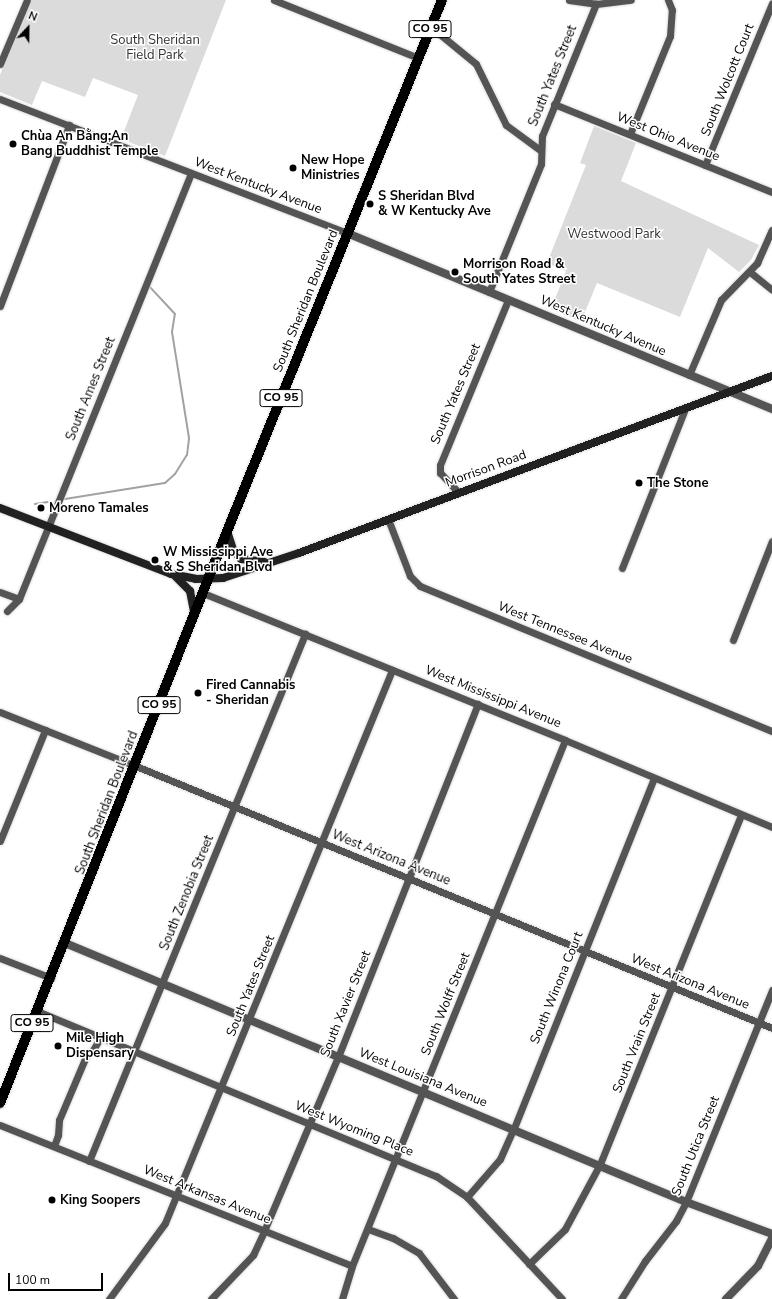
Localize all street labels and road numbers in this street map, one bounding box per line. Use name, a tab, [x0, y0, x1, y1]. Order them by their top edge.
road number: CO 95	[408, 19, 452, 39]
street label: South Wolcott Court	[698, 21, 758, 139]
street label: South Yates Street	[526, 23, 580, 129]
street label: West Ohio Avenue	[614, 109, 722, 165]
street label: West Kentucky Avenue	[192, 154, 324, 218]
street label: South Sheridan Boulevard	[270, 227, 342, 375]
street label: West Kentucky Avenue	[538, 292, 668, 360]
street label: South Ames Street	[63, 335, 119, 443]
street label: South Yates Street	[428, 341, 484, 447]
road number: CO 95	[259, 388, 303, 408]
street label: Morrison Road	[443, 447, 529, 491]
street label: West Tennessee Avenue	[495, 599, 635, 667]
street label: West Mississippi Avenue	[423, 663, 563, 731]
road number: CO 95	[137, 695, 181, 715]
street label: South Sheridan Boulevard	[72, 729, 142, 877]
street label: West Arizona Avenue	[329, 827, 453, 889]
street label: South Zenobia Street	[157, 833, 217, 953]
street label: South Winona Court	[527, 930, 587, 1046]
street label: South Yates Street	[224, 933, 278, 1039]
street label: South Xavier Street	[318, 949, 374, 1059]
street label: South Wolff Street	[418, 950, 474, 1058]
street label: West Arizona Avenue	[628, 951, 752, 1013]
street label: South Vrain Street	[610, 991, 664, 1095]
road number: CO 95	[10, 1013, 54, 1033]
street label: West Louisiana Avenue	[357, 1045, 489, 1111]
street label: South Utica Street	[669, 1094, 723, 1198]
street label: West Wyoming Place	[292, 1098, 416, 1160]
street label: West Arkansas Avenue	[141, 1162, 273, 1228]

